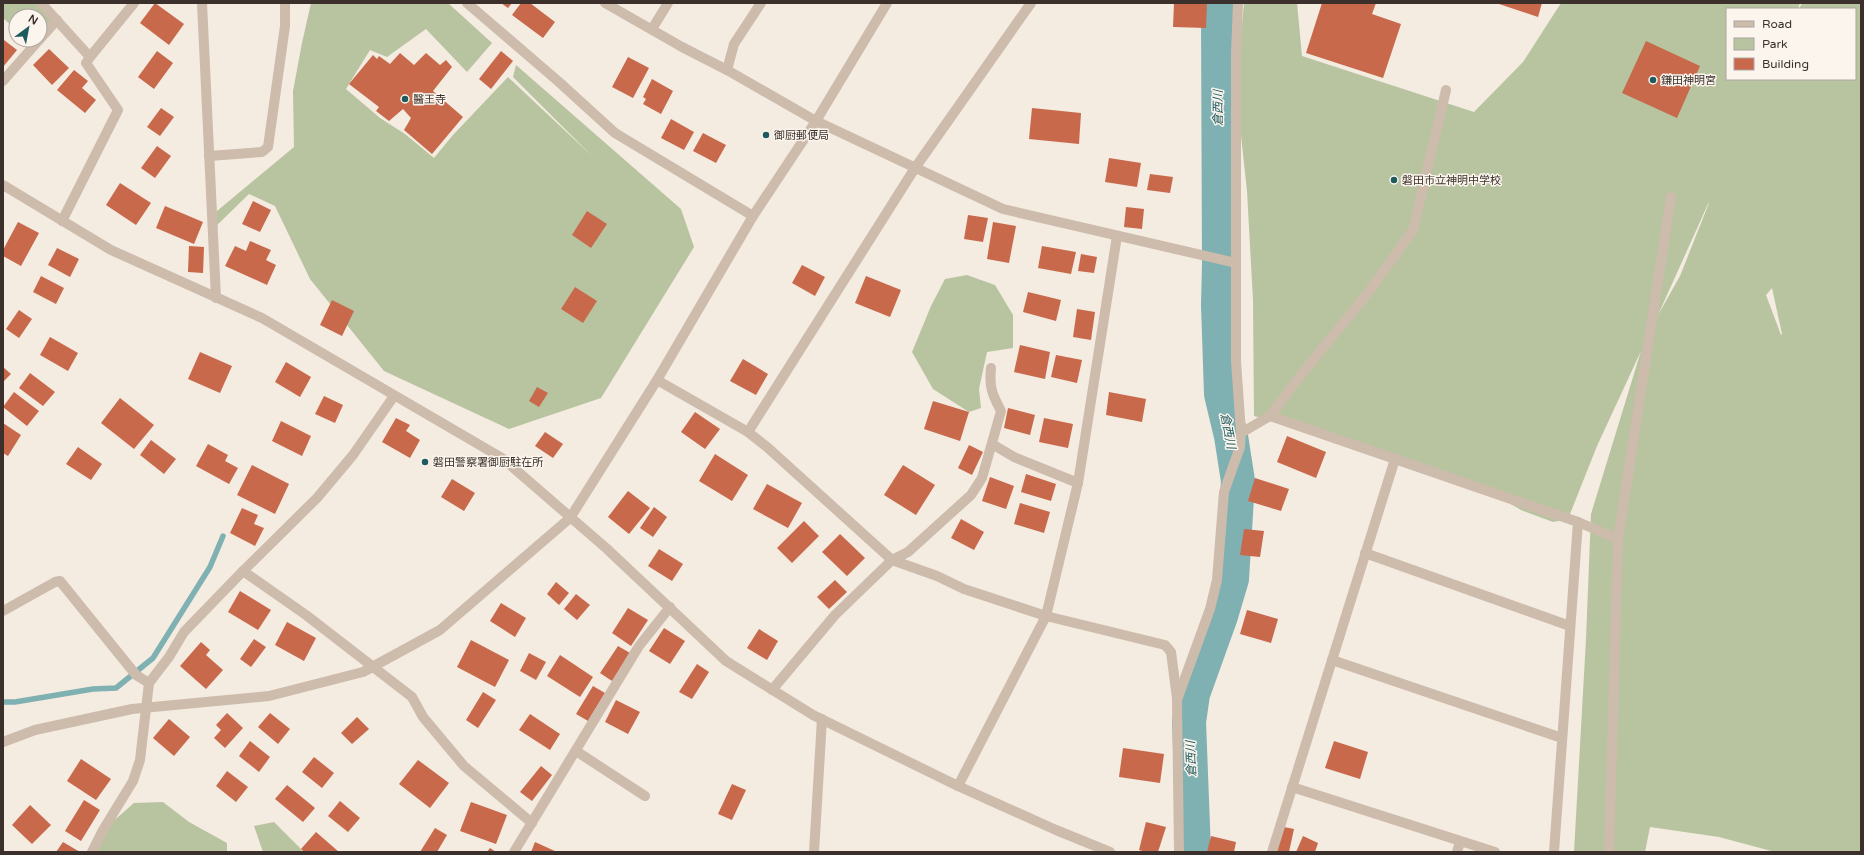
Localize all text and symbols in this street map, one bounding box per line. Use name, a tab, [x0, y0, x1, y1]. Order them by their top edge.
north arrow	[8, 8, 48, 48]
legend	[1726, 8, 1856, 80]
text: N	[26, 12, 40, 28]
text: Road	[1762, 17, 1792, 31]
text: Park	[1762, 37, 1788, 51]
text: Building	[1762, 57, 1809, 71]
place label: 鎌田神明宮	[1661, 74, 1716, 87]
marker: 鎌田神明宮	[1648, 75, 1658, 85]
water label: 倉西川	[1211, 88, 1225, 126]
place label: 醫王寺	[413, 93, 446, 106]
marker: 醫王寺	[400, 94, 410, 104]
place label: 御厨郵便局	[773, 129, 829, 142]
marker: 御厨郵便局	[761, 130, 771, 140]
place label: 磐田市立神明中学校	[1402, 174, 1501, 187]
marker: 磐田市立神明中学校	[1389, 175, 1399, 185]
water label: 倉西川	[1218, 412, 1239, 452]
place label: 磐田警察署御厨駐在所	[433, 456, 544, 469]
marker: 磐田警察署御厨駐在所	[420, 457, 430, 467]
water label: 倉西川	[1183, 739, 1199, 777]

